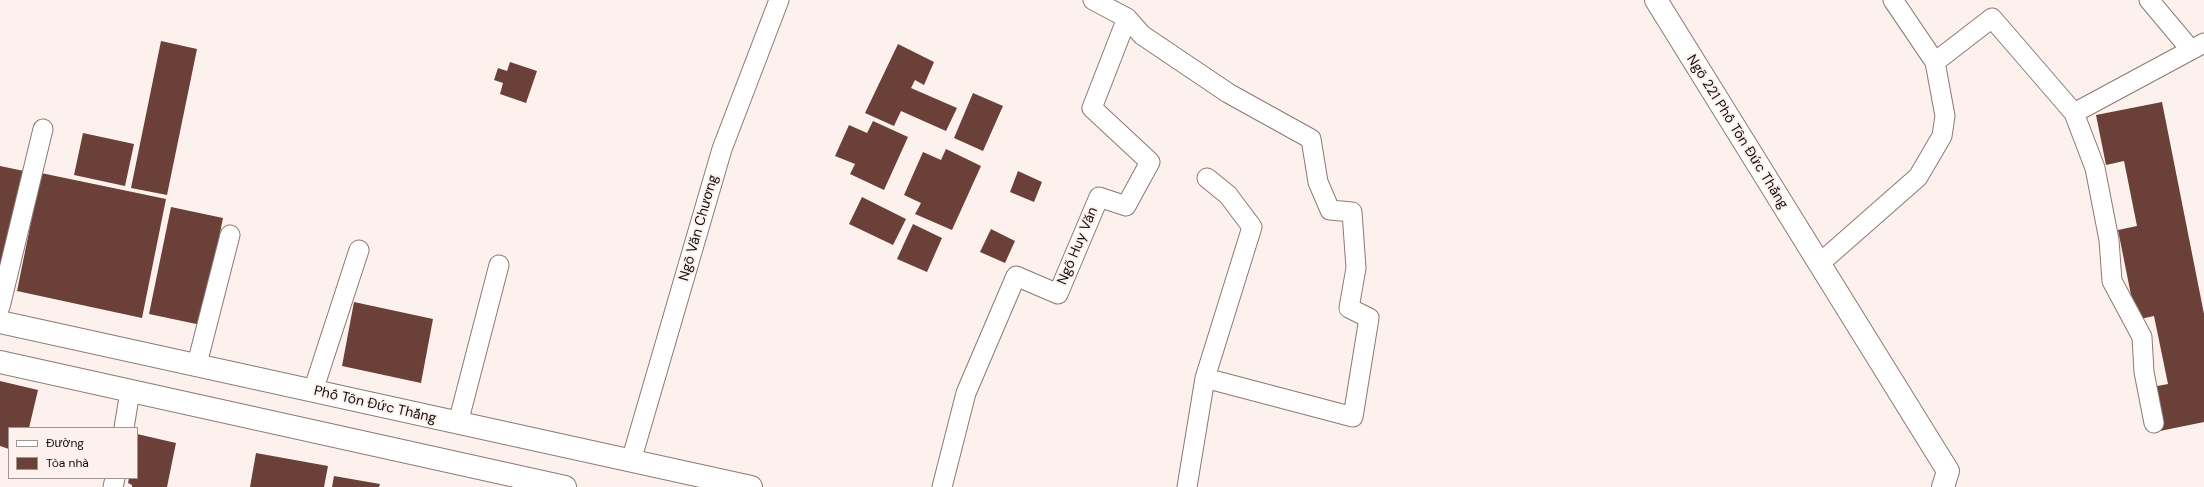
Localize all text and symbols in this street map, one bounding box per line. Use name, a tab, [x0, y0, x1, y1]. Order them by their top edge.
street label: Ngõ 221 Phố Tôn Đức Thắng	[1683, 52, 1791, 212]
street label: Ngõ Văn Chương	[676, 173, 722, 283]
street label: Ngõ Huy Văn	[1054, 205, 1102, 287]
street label: Phố Tôn Đức Thắng	[312, 383, 438, 427]
legend	[8, 427, 138, 479]
text: Đường	[46, 435, 84, 451]
text: Tòa nhà	[46, 455, 89, 471]

